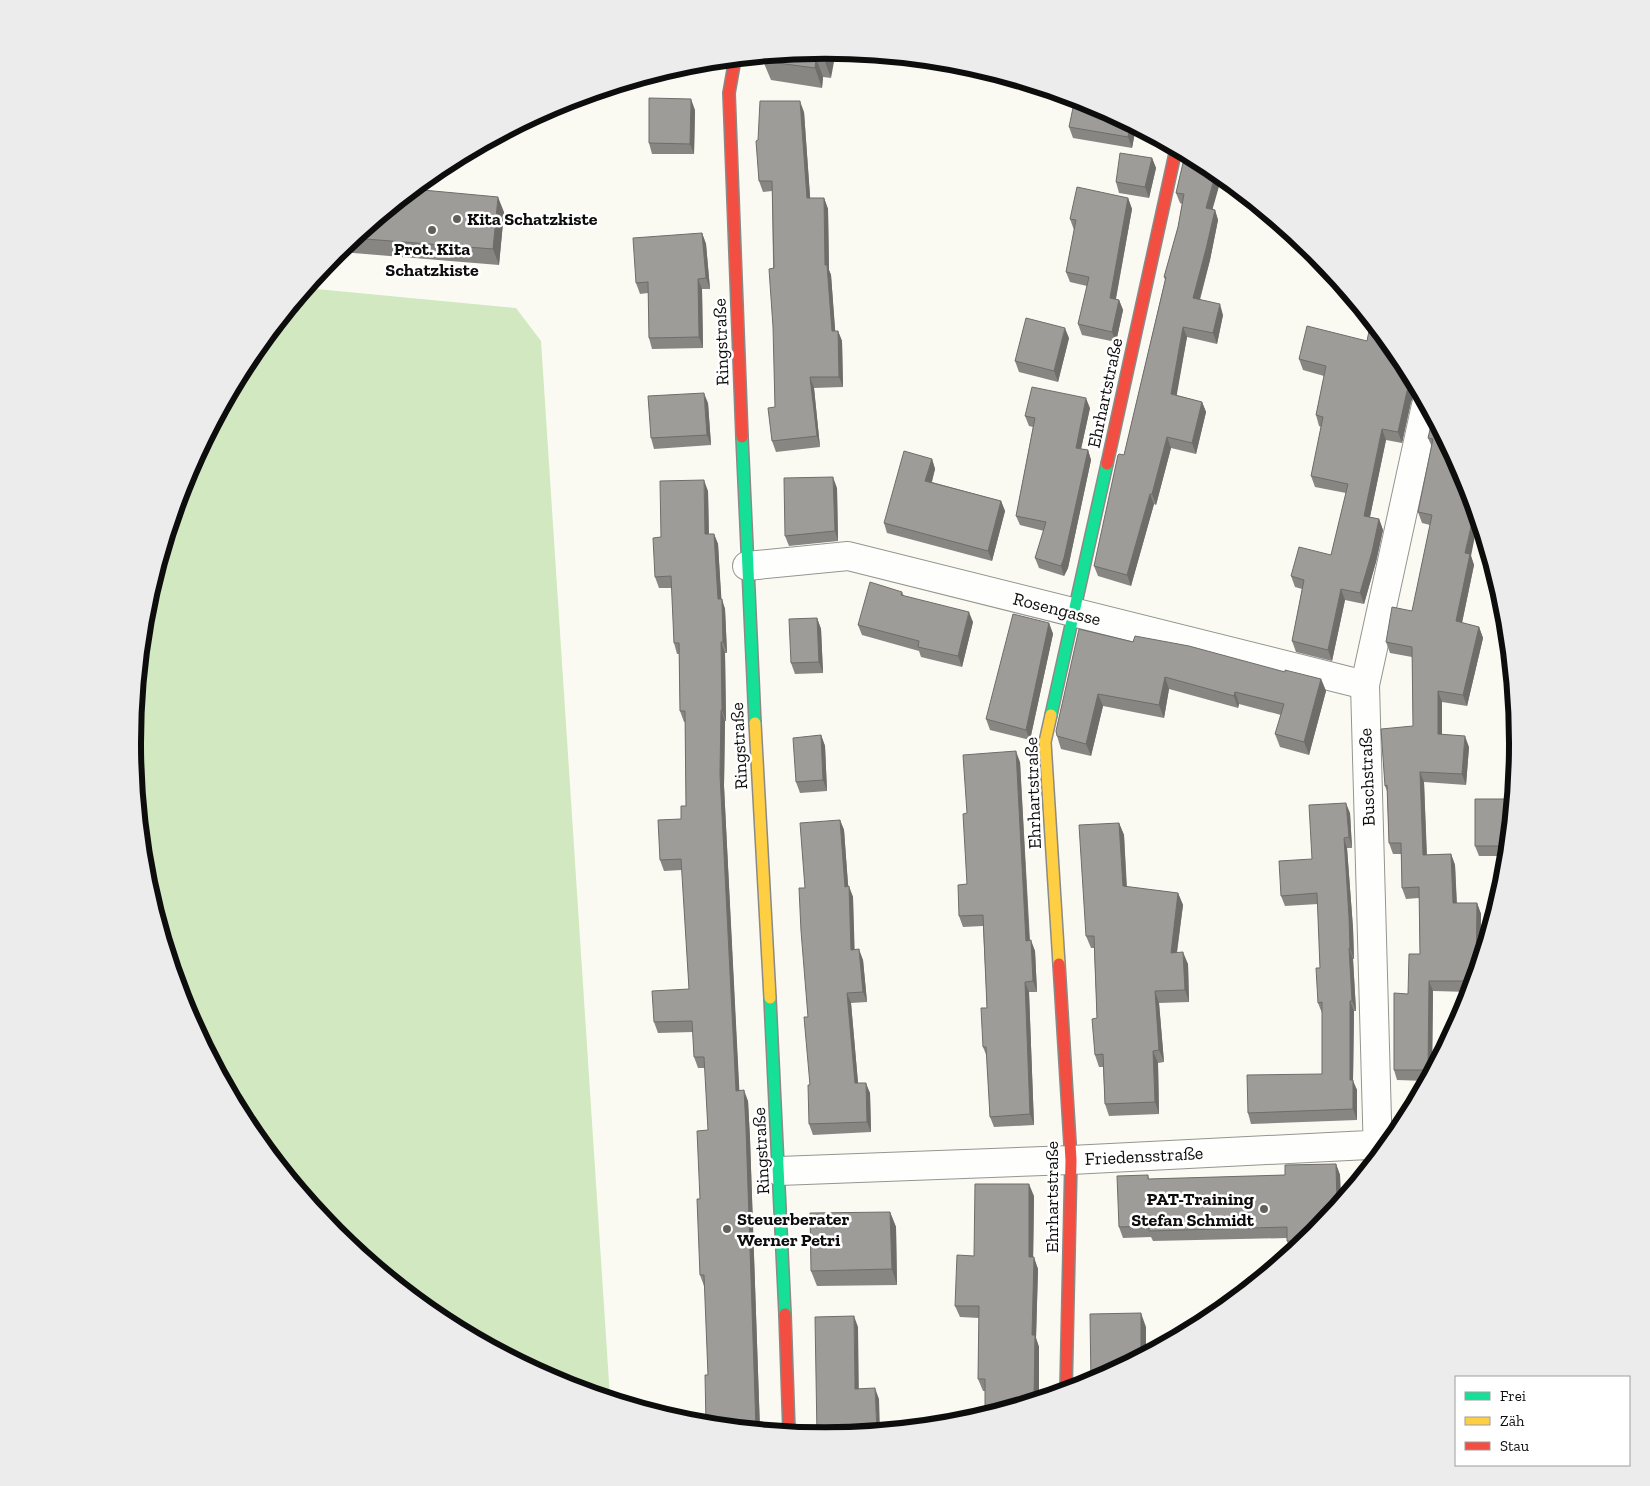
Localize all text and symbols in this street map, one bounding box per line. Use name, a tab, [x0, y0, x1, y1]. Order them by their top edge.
place label: Kita Schatzkiste	[467, 208, 598, 230]
marker: Kita Schatzkiste	[451, 213, 463, 225]
marker: Prot. Kita Schatzkiste	[426, 224, 438, 236]
place label: Prot. Kita Schatzkiste	[385, 238, 479, 281]
street label: Ringstraße	[708, 298, 734, 386]
street label: Ehrhartstraße	[1083, 336, 1127, 450]
street label: Rosengasse	[1011, 587, 1103, 631]
street label: Ringstraße	[726, 702, 752, 790]
street label: Buschstraße	[1354, 728, 1380, 826]
street label: Ehrhartstraße	[1020, 737, 1046, 849]
street label: Ringstraße	[748, 1107, 774, 1195]
street label: Ehrhartstraße	[1041, 1141, 1063, 1253]
street label: Friedensstraße	[1084, 1142, 1204, 1170]
place label: PAT-Training Stefan Schmidt	[1131, 1188, 1255, 1231]
marker: PAT-Training Stefan Schmidt	[1258, 1203, 1270, 1215]
place label: Steuerberater Werner Petri	[737, 1208, 850, 1251]
marker: Steuerberater Werner Petri	[721, 1223, 733, 1235]
legend	[1455, 1376, 1630, 1466]
text: Frei	[1500, 1387, 1526, 1405]
text: Zäh	[1500, 1412, 1525, 1430]
text: Stau	[1500, 1437, 1530, 1455]

